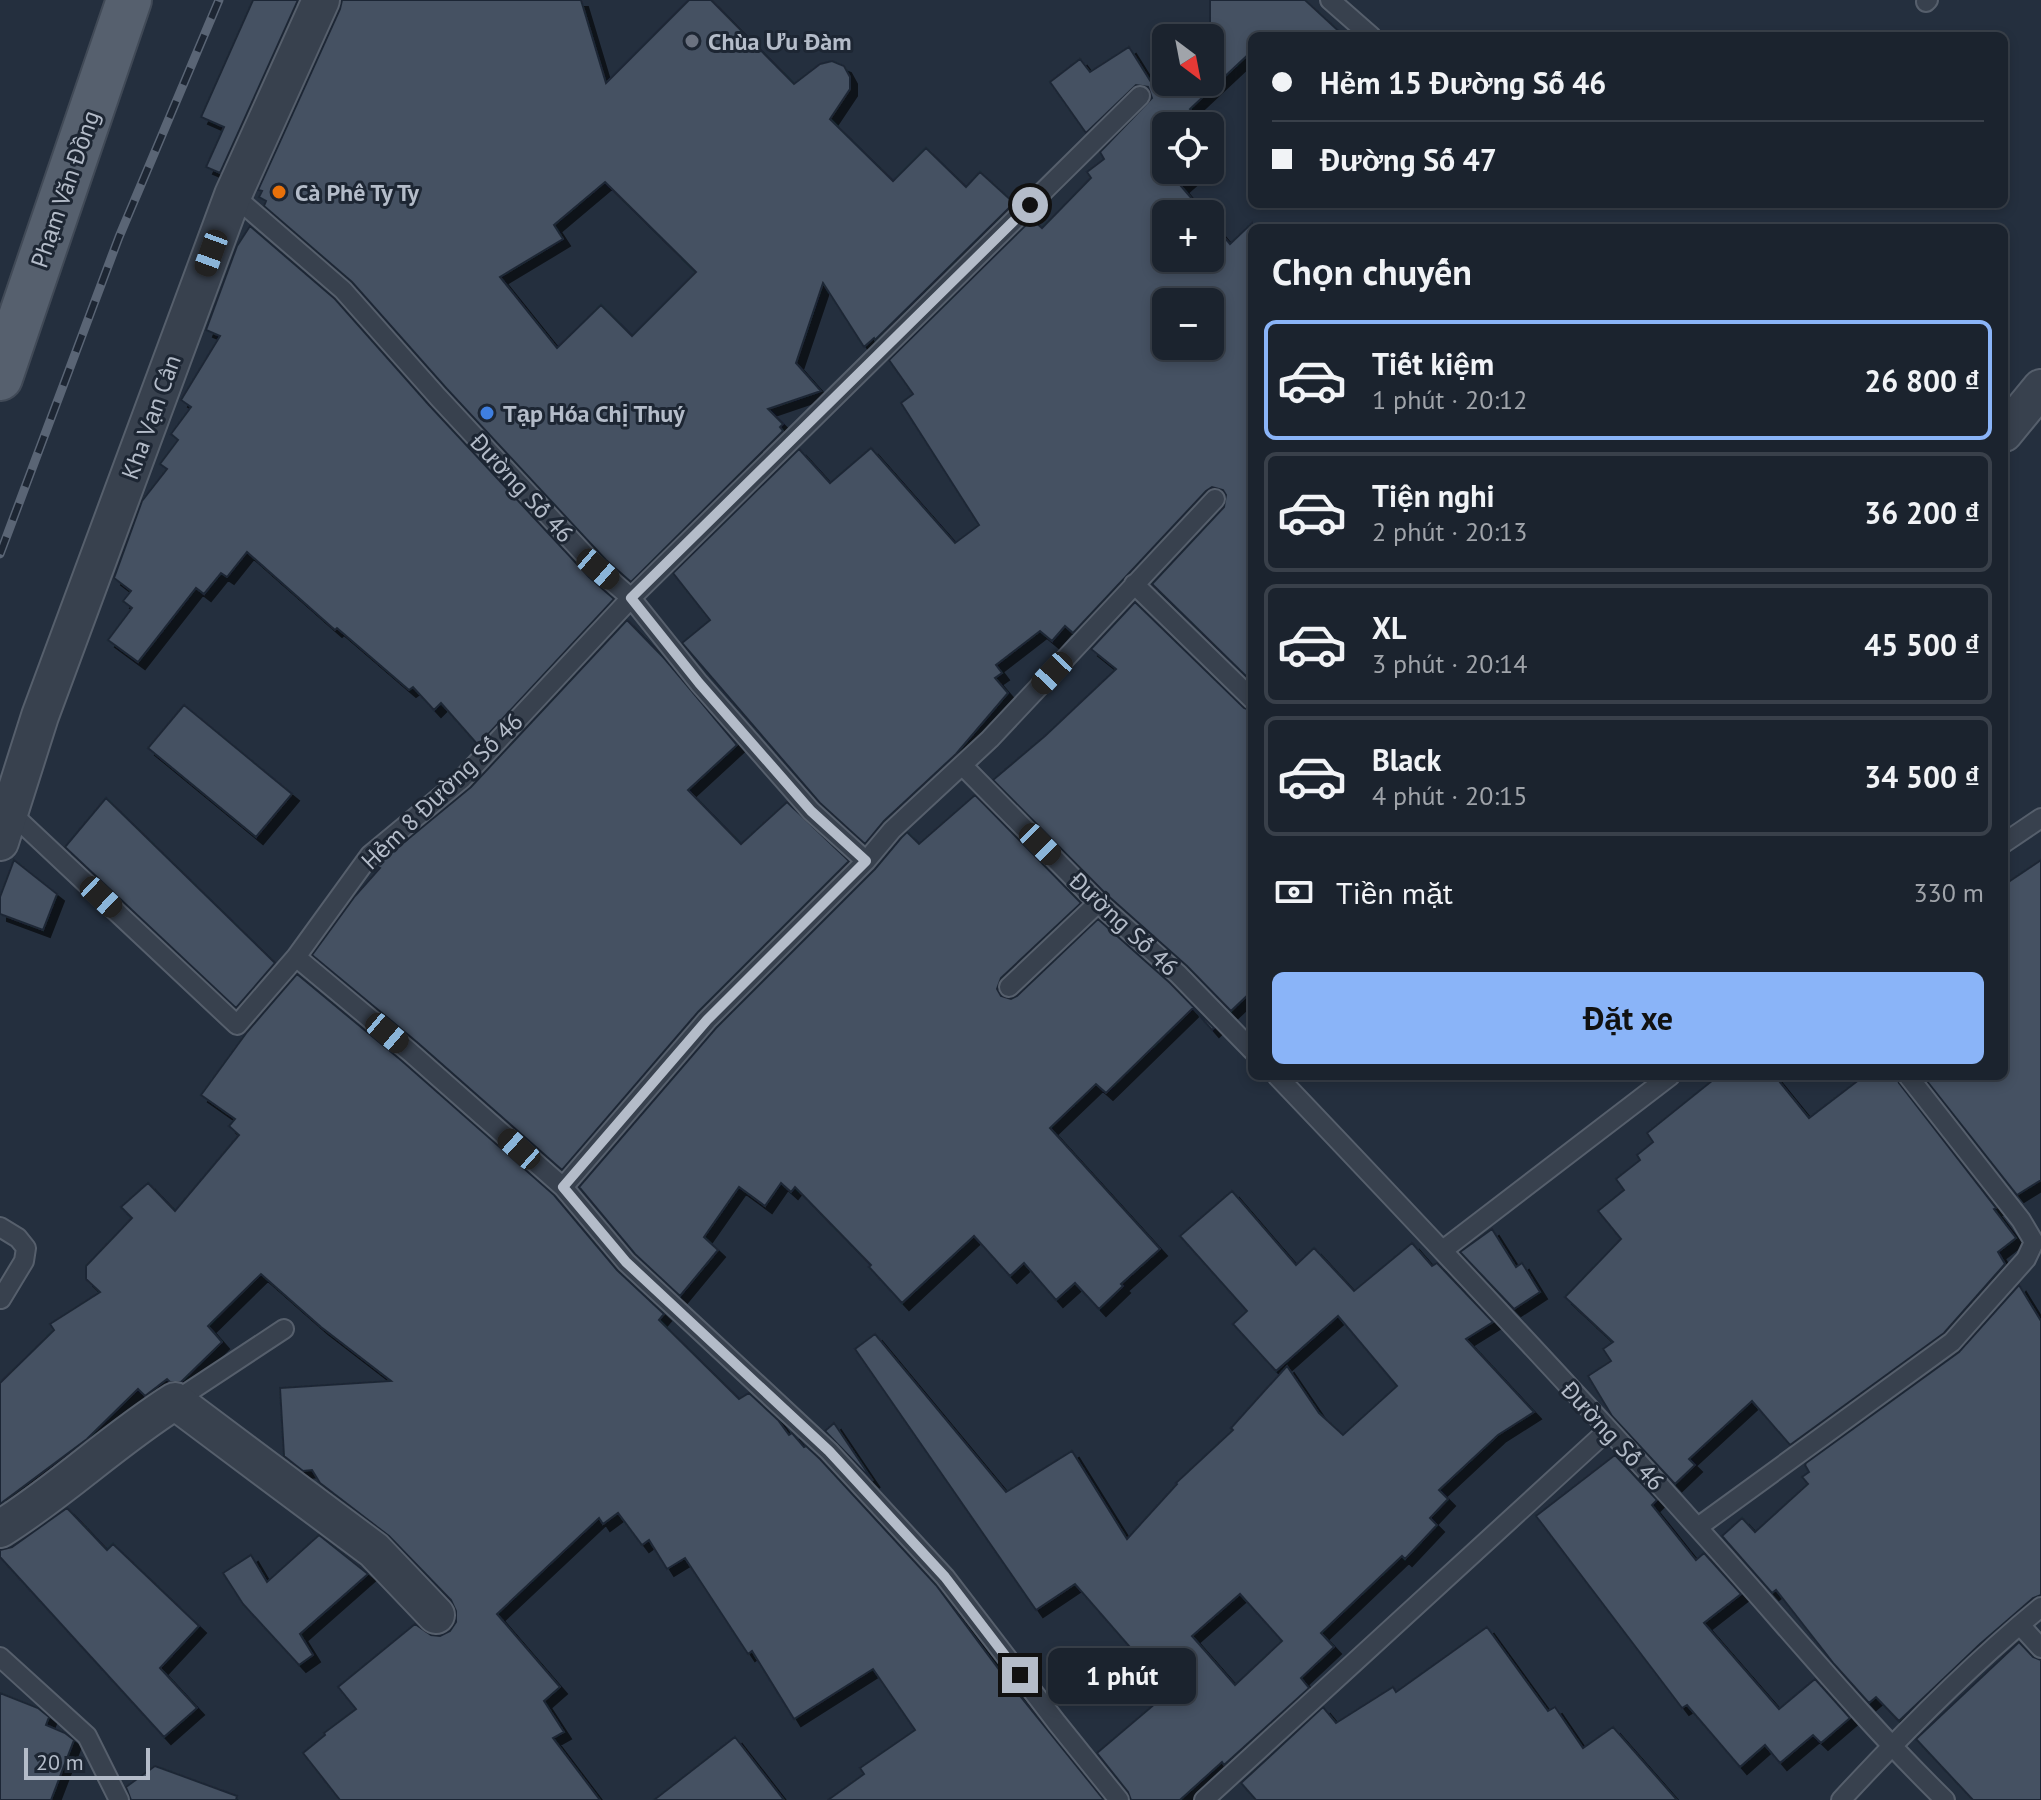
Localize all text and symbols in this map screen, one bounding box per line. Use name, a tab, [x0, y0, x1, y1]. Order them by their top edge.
north arrow	[1152, 24, 1224, 96]
map controls	[1152, 24, 1224, 360]
place label: Chùa Ưu Đàm	[708, 26, 852, 57]
marker: Chùa Ưu Đàm	[683, 32, 701, 50]
text: Hẻm 15 Đường Số 46	[1320, 63, 1606, 102]
street label: Phạm Văn Đồng	[24, 106, 106, 272]
button: locate	[1152, 112, 1224, 184]
text: Đường Số 47	[1320, 140, 1497, 179]
place label: Cà Phê Ty Ty	[295, 177, 420, 208]
marker: Cà Phê Ty Ty	[270, 183, 288, 201]
route start	[1012, 187, 1048, 223]
button: +	[1152, 200, 1224, 272]
car	[192, 226, 230, 280]
text: Chọn chuyến	[1272, 248, 1472, 295]
button: −	[1152, 288, 1224, 360]
icon: car	[1276, 344, 1348, 416]
text: Tiết kiệm	[1372, 344, 1494, 383]
street label: Kha Vạn Cân	[114, 350, 188, 484]
text: 26 800 ₫	[1864, 361, 1980, 400]
text: 1 phút · 20:12	[1372, 383, 1527, 416]
place label: Tạp Hóa Chị Thuý	[503, 398, 685, 429]
marker: Tạp Hóa Chị Thuý	[478, 404, 496, 422]
street label: Đường Số 46	[463, 426, 580, 549]
icon: car	[1276, 476, 1348, 548]
text: Tiện nghi	[1372, 476, 1495, 515]
text: 36 200 ₫	[1864, 493, 1980, 532]
text: 2 phút · 20:13	[1372, 515, 1527, 548]
car	[572, 544, 624, 594]
icon: car	[1276, 608, 1348, 680]
text: XL	[1372, 608, 1406, 647]
text: 45 500 ₫	[1864, 625, 1980, 664]
car	[1027, 647, 1077, 699]
text: 3 phút · 20:14	[1372, 647, 1527, 680]
street label: Hẻm 8 Đường Số 46	[355, 706, 529, 876]
icon: car	[1276, 740, 1348, 812]
text: Black	[1372, 740, 1441, 779]
text: 34 500 ₫	[1864, 757, 1980, 796]
text: 4 phút · 20:15	[1372, 779, 1527, 812]
car	[1015, 819, 1065, 869]
street label: Đường Số 46	[1062, 865, 1185, 982]
icon: cash	[1272, 870, 1316, 914]
car	[75, 872, 127, 922]
text: Tiền mặt	[1336, 873, 1453, 912]
text: 330 m	[1913, 876, 1984, 909]
button: Đặt xe	[1272, 972, 1984, 1064]
car	[361, 1008, 413, 1058]
car	[493, 1124, 545, 1174]
street label: Đường Số 46	[1554, 1374, 1671, 1497]
callout: 1 phút	[1048, 1647, 1196, 1703]
route end	[1002, 1657, 1038, 1693]
text: 1 phút	[1086, 1659, 1158, 1692]
scale bar	[24, 1744, 150, 1780]
text: 20 m	[36, 1748, 84, 1776]

